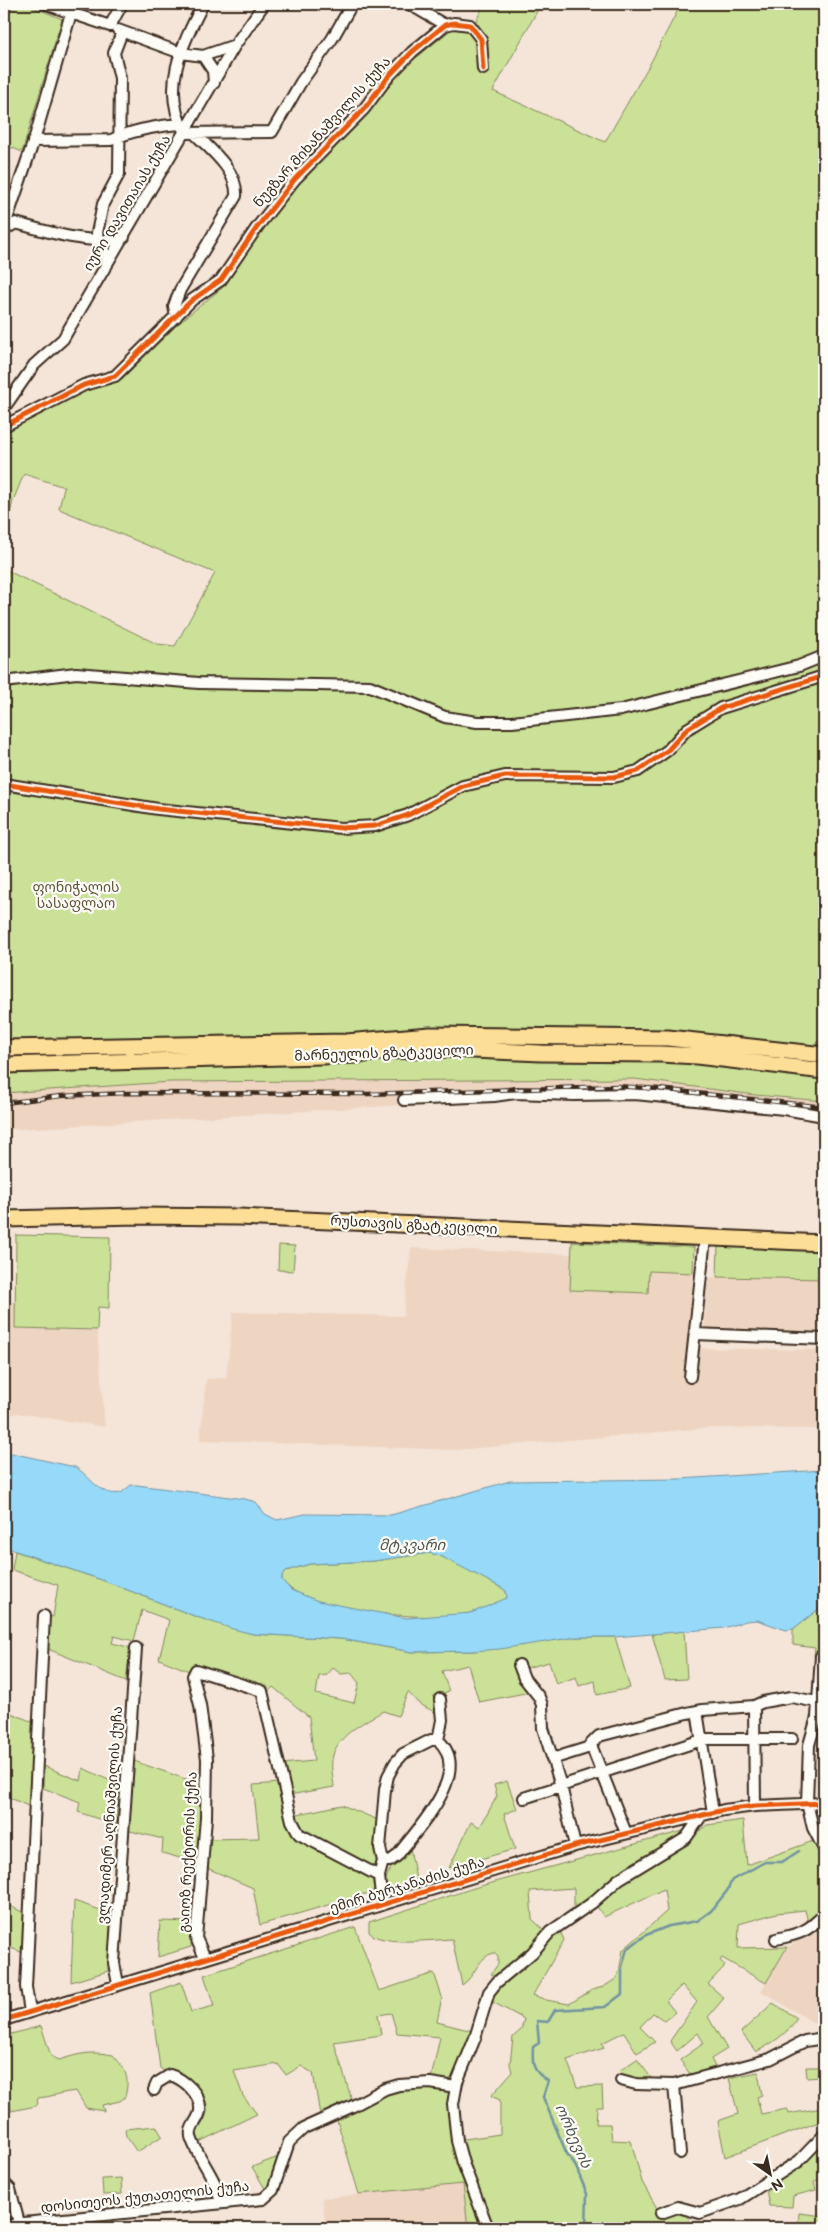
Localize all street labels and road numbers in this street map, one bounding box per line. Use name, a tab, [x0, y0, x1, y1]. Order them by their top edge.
street label: ნუგზარ მიხანაშვილის ქუჩა	[250, 53, 394, 211]
street label: იური დავითაიას ქუჩა	[80, 132, 174, 274]
street label: მარნეულის გზატკეცილი	[294, 1041, 474, 1065]
street label: რუსთავის გზატკეცილი	[330, 1212, 498, 1238]
street label: ვლადიმერ აღნიაშვილის ქუჩა	[94, 1706, 126, 1924]
street label: გაიოზ რექტორის ქუჩა	[175, 1771, 201, 1933]
street label: ემირ ბურჯანაძის ქუჩა	[328, 1853, 486, 1917]
street label: დოსითეოს ქუთათელის ქუჩა	[40, 2178, 250, 2216]

